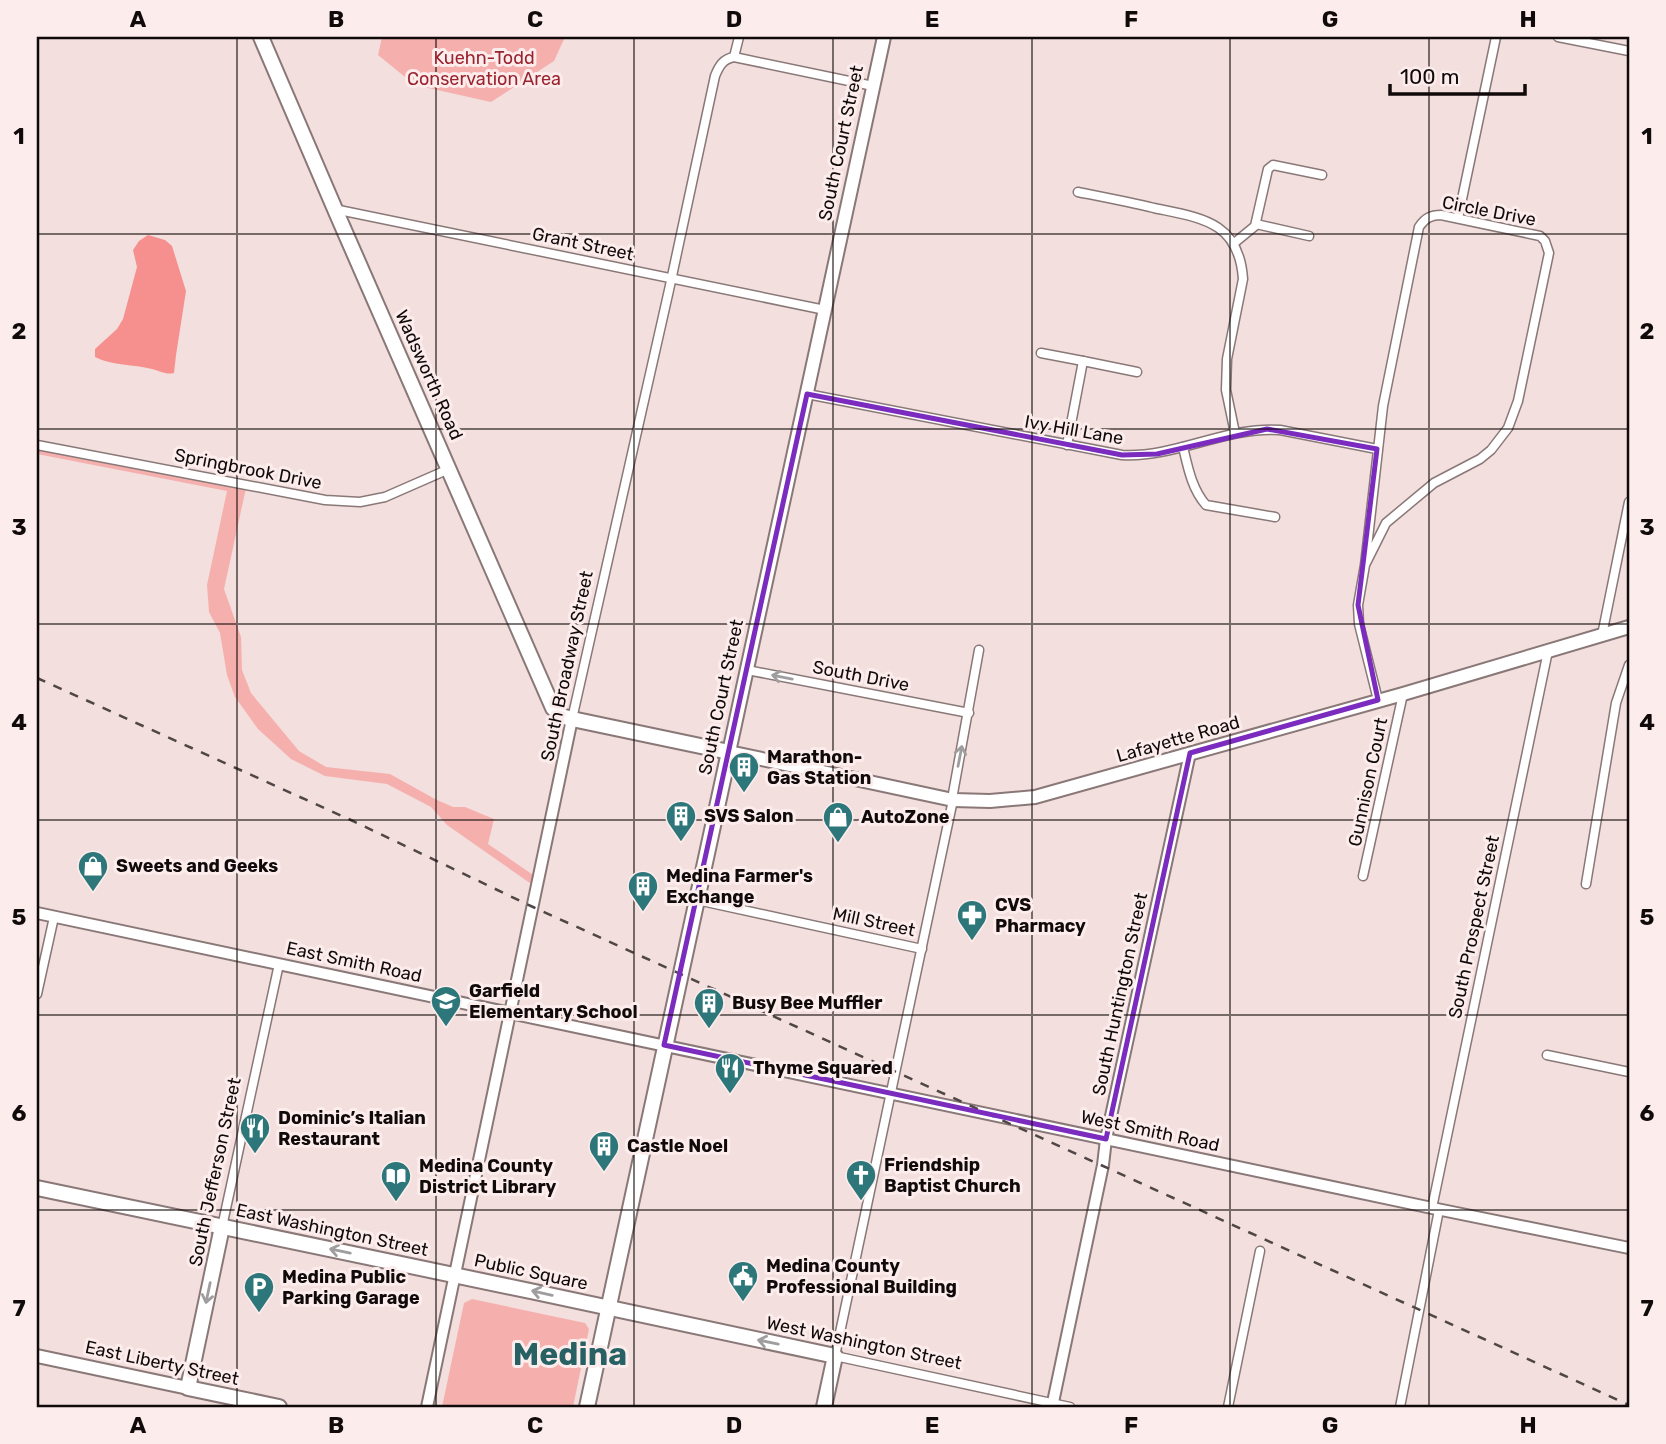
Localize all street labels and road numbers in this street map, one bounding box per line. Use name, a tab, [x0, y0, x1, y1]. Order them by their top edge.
street label: South Court Street	[814, 63, 868, 223]
street label: Circle Drive	[1440, 191, 1538, 231]
street label: Grant Street	[530, 223, 636, 265]
street label: Wadsworth Road	[390, 307, 468, 443]
street label: Ivy Hill Lane	[1023, 410, 1125, 450]
street label: Springbrook Drive	[172, 444, 324, 494]
street label: South Broadway Street	[536, 569, 598, 763]
street label: South Court Street	[694, 617, 748, 777]
street label: South Drive	[811, 656, 911, 696]
street label: Lafayette Road	[1114, 711, 1242, 767]
street label: Gunnison Court	[1344, 716, 1392, 848]
street label: South Prospect Street	[1444, 833, 1504, 1021]
street label: South Huntington Street	[1088, 890, 1152, 1098]
street label: Mill Street	[831, 903, 917, 941]
street label: East Smith Road	[284, 937, 424, 987]
street label: South Jefferson Street	[184, 1076, 246, 1268]
street label: West Smith Road	[1079, 1106, 1221, 1156]
street label: East Washington Street	[234, 1199, 430, 1261]
street label: Public Square	[472, 1249, 590, 1295]
street label: West Washington Street	[764, 1312, 964, 1374]
street label: East Liberty Street	[83, 1336, 241, 1390]

